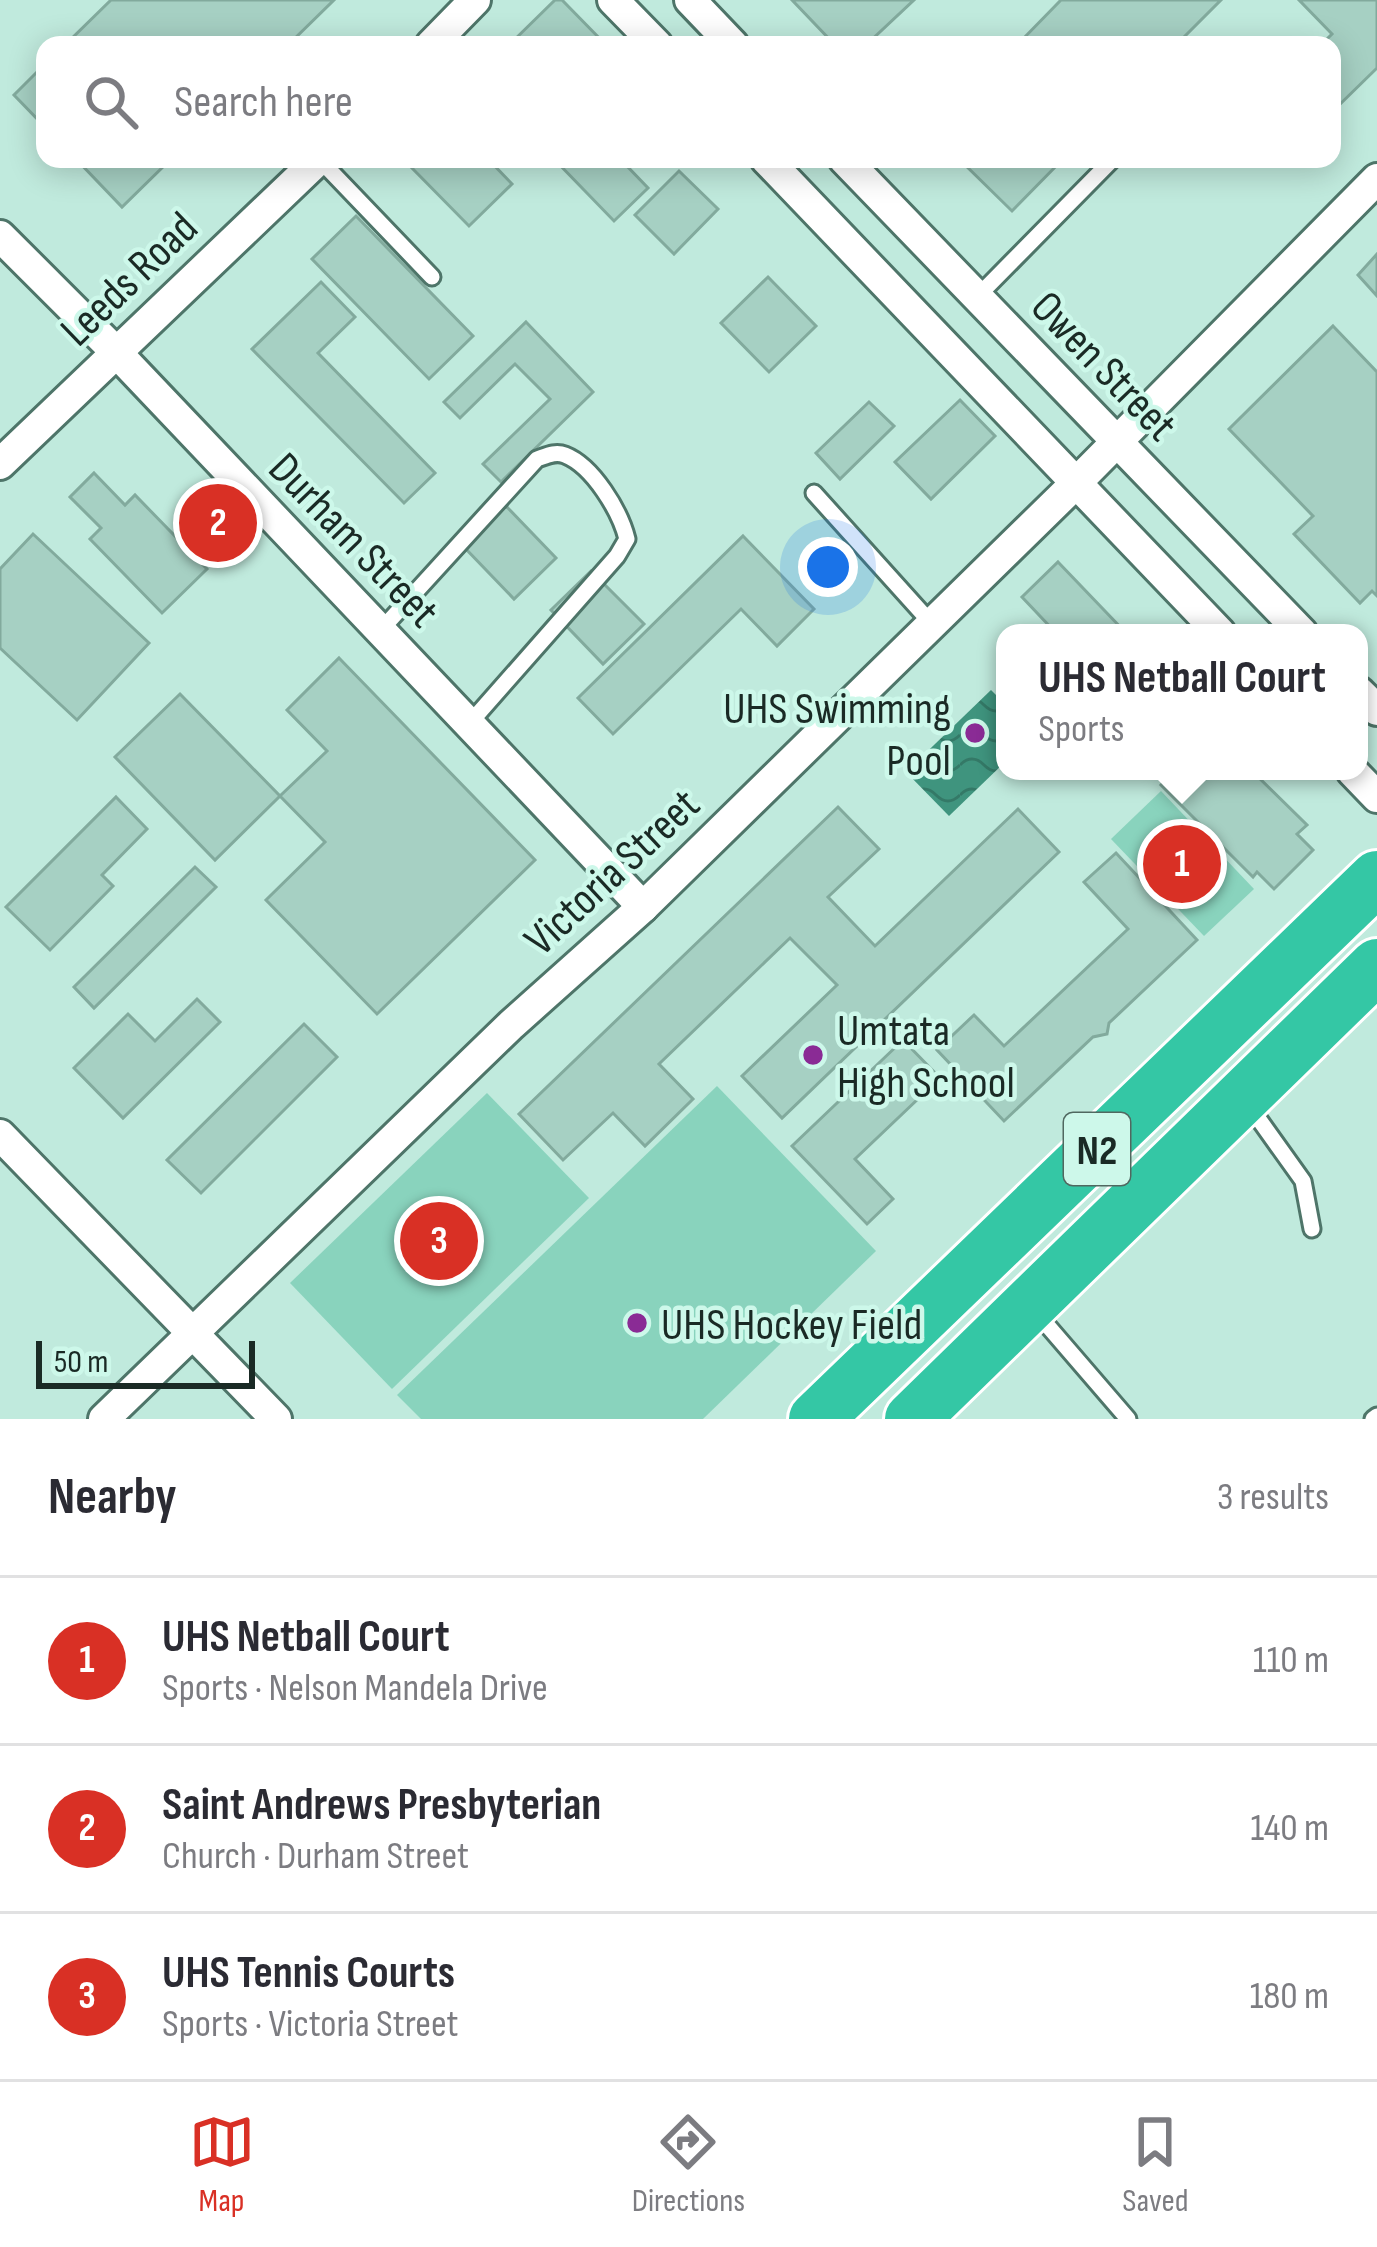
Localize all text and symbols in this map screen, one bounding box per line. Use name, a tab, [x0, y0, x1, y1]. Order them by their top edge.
search box	[36, 36, 1341, 168]
icon: search	[78, 69, 144, 135]
text: Search here	[174, 75, 353, 130]
street label: Leeds Road	[50, 201, 210, 358]
street label: Owen Street	[1019, 280, 1188, 453]
street label: Durham Street	[257, 442, 450, 639]
pin: 2	[179, 478, 257, 568]
your location	[798, 537, 858, 597]
popup	[996, 624, 1368, 780]
text: UHS Netball Court	[1038, 651, 1326, 706]
place label: UHS Swimming Pool	[723, 682, 951, 789]
text: Sports	[1038, 706, 1125, 753]
marker: UHS Swimming Pool	[962, 720, 988, 746]
street label: Victoria Street	[514, 778, 712, 968]
pin: 1	[1143, 819, 1221, 909]
place label: Umtata High School	[837, 1004, 1015, 1111]
marker: Umtata High School	[800, 1042, 826, 1068]
road number: N2	[1064, 1113, 1130, 1185]
pin: 3	[400, 1196, 478, 1286]
place label: UHS Hockey Field	[661, 1298, 922, 1353]
marker: UHS Hockey Field	[624, 1310, 650, 1336]
scale bar	[36, 1335, 255, 1388]
text: 50 m	[54, 1342, 108, 1382]
text: Nearby	[48, 1467, 177, 1528]
text: 3 results	[1217, 1474, 1329, 1521]
text: UHS Netball Court	[162, 1610, 449, 1665]
text: 1	[79, 1637, 95, 1684]
text: 110 m	[1253, 1637, 1329, 1684]
text: Sports · Nelson Mandela Drive	[162, 1665, 548, 1712]
text: Saint Andrews Presbyterian	[162, 1778, 601, 1833]
text: 2	[78, 1805, 96, 1852]
text: 140 m	[1250, 1805, 1329, 1852]
text: Church · Durham Street	[162, 1833, 469, 1880]
text: UHS Tennis Courts	[162, 1946, 455, 2001]
text: 3	[78, 1973, 96, 2020]
text: 180 m	[1250, 1973, 1329, 2020]
text: Sports · Victoria Street	[162, 2001, 458, 2048]
tab: Map	[189, 2109, 255, 2221]
tab: Directions	[632, 2109, 745, 2221]
tab: Saved	[1122, 2109, 1188, 2221]

